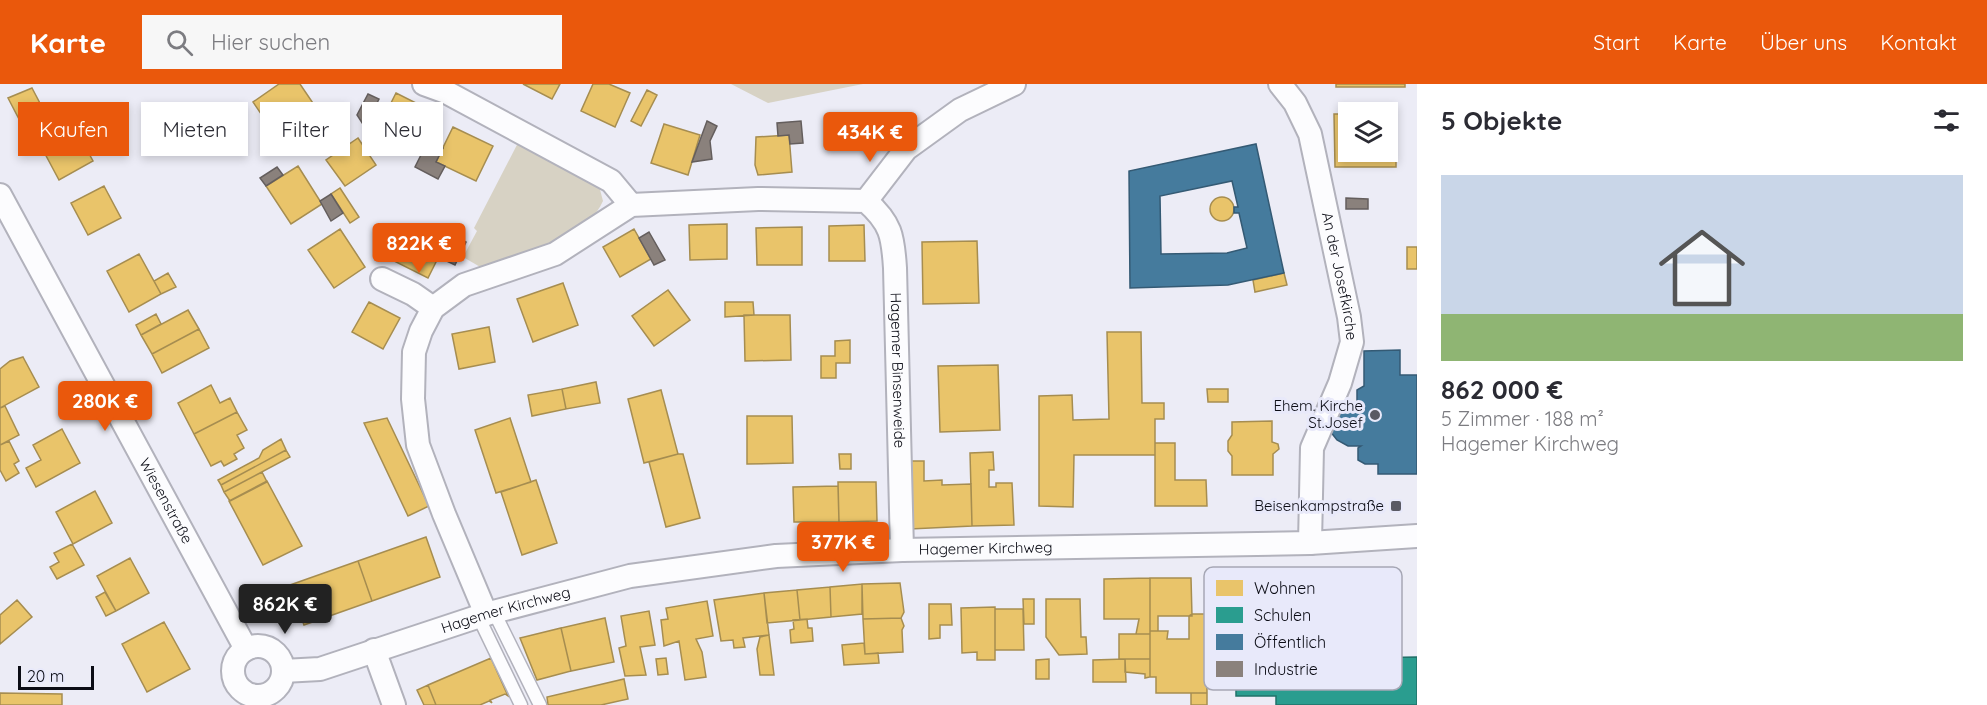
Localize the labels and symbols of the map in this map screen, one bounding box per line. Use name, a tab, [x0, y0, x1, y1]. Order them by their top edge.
pin: 434K €	[821, 112, 919, 163]
street label: An der Josefkirche	[1318, 210, 1362, 341]
pin: 822K €	[370, 223, 468, 274]
street label: Hagemer Binsenweide	[887, 292, 909, 448]
pin: 280K €	[56, 381, 154, 432]
place label: Ehem. Kirche St.Josef	[1273, 396, 1364, 432]
marker: Ehem. Kirche St.Josef	[1368, 408, 1382, 422]
street label: Wiesenstraße	[135, 455, 197, 547]
place label: Beisenkampstraße	[1254, 496, 1384, 515]
marker: Beisenkampstraße	[1389, 499, 1403, 513]
pin: 377K €	[794, 522, 892, 573]
street label: Hagemer Kirchweg	[919, 537, 1053, 559]
legend	[1204, 567, 1402, 690]
text: Wohnen	[1254, 578, 1316, 598]
street label: Hagemer Kirchweg	[438, 582, 572, 637]
pin: 862K €	[236, 584, 334, 635]
text: Schulen	[1254, 605, 1311, 625]
text: Öffentlich	[1254, 632, 1326, 652]
text: Industrie	[1254, 659, 1318, 679]
scale bar	[18, 663, 94, 690]

